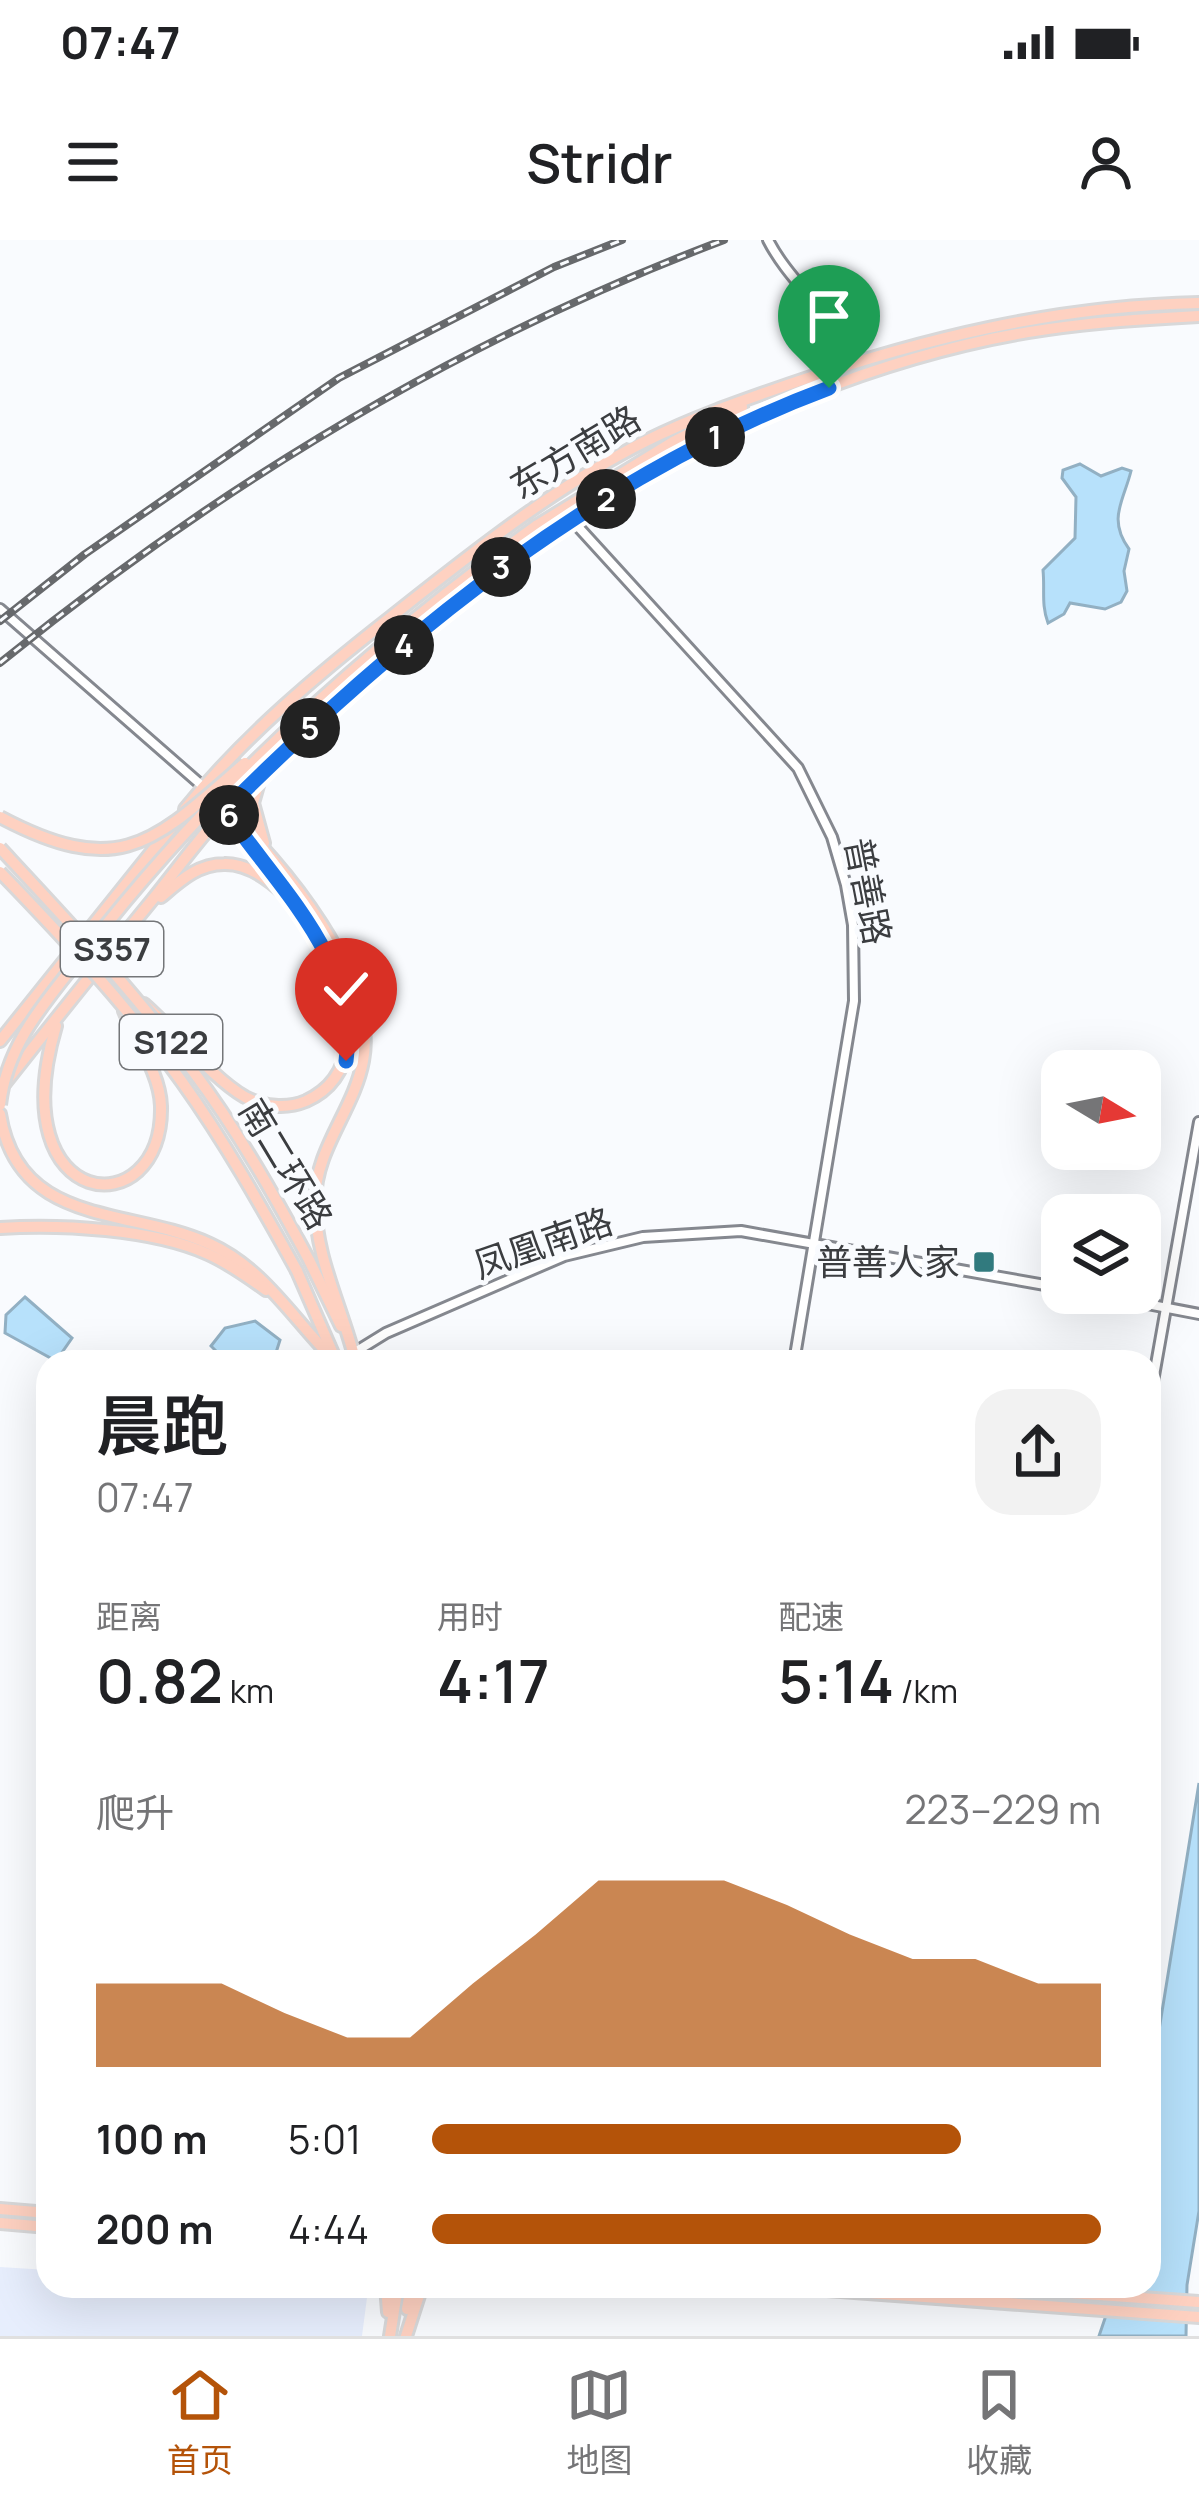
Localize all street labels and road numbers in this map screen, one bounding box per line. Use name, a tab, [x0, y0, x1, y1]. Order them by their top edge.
street label: 东方南路	[500, 393, 649, 510]
street label: 普善路	[834, 833, 903, 949]
road number: S357	[61, 922, 163, 976]
road number: S122	[120, 1015, 222, 1069]
street label: 南二环路	[228, 1089, 345, 1238]
street label: 凤凰南路	[467, 1196, 619, 1289]

